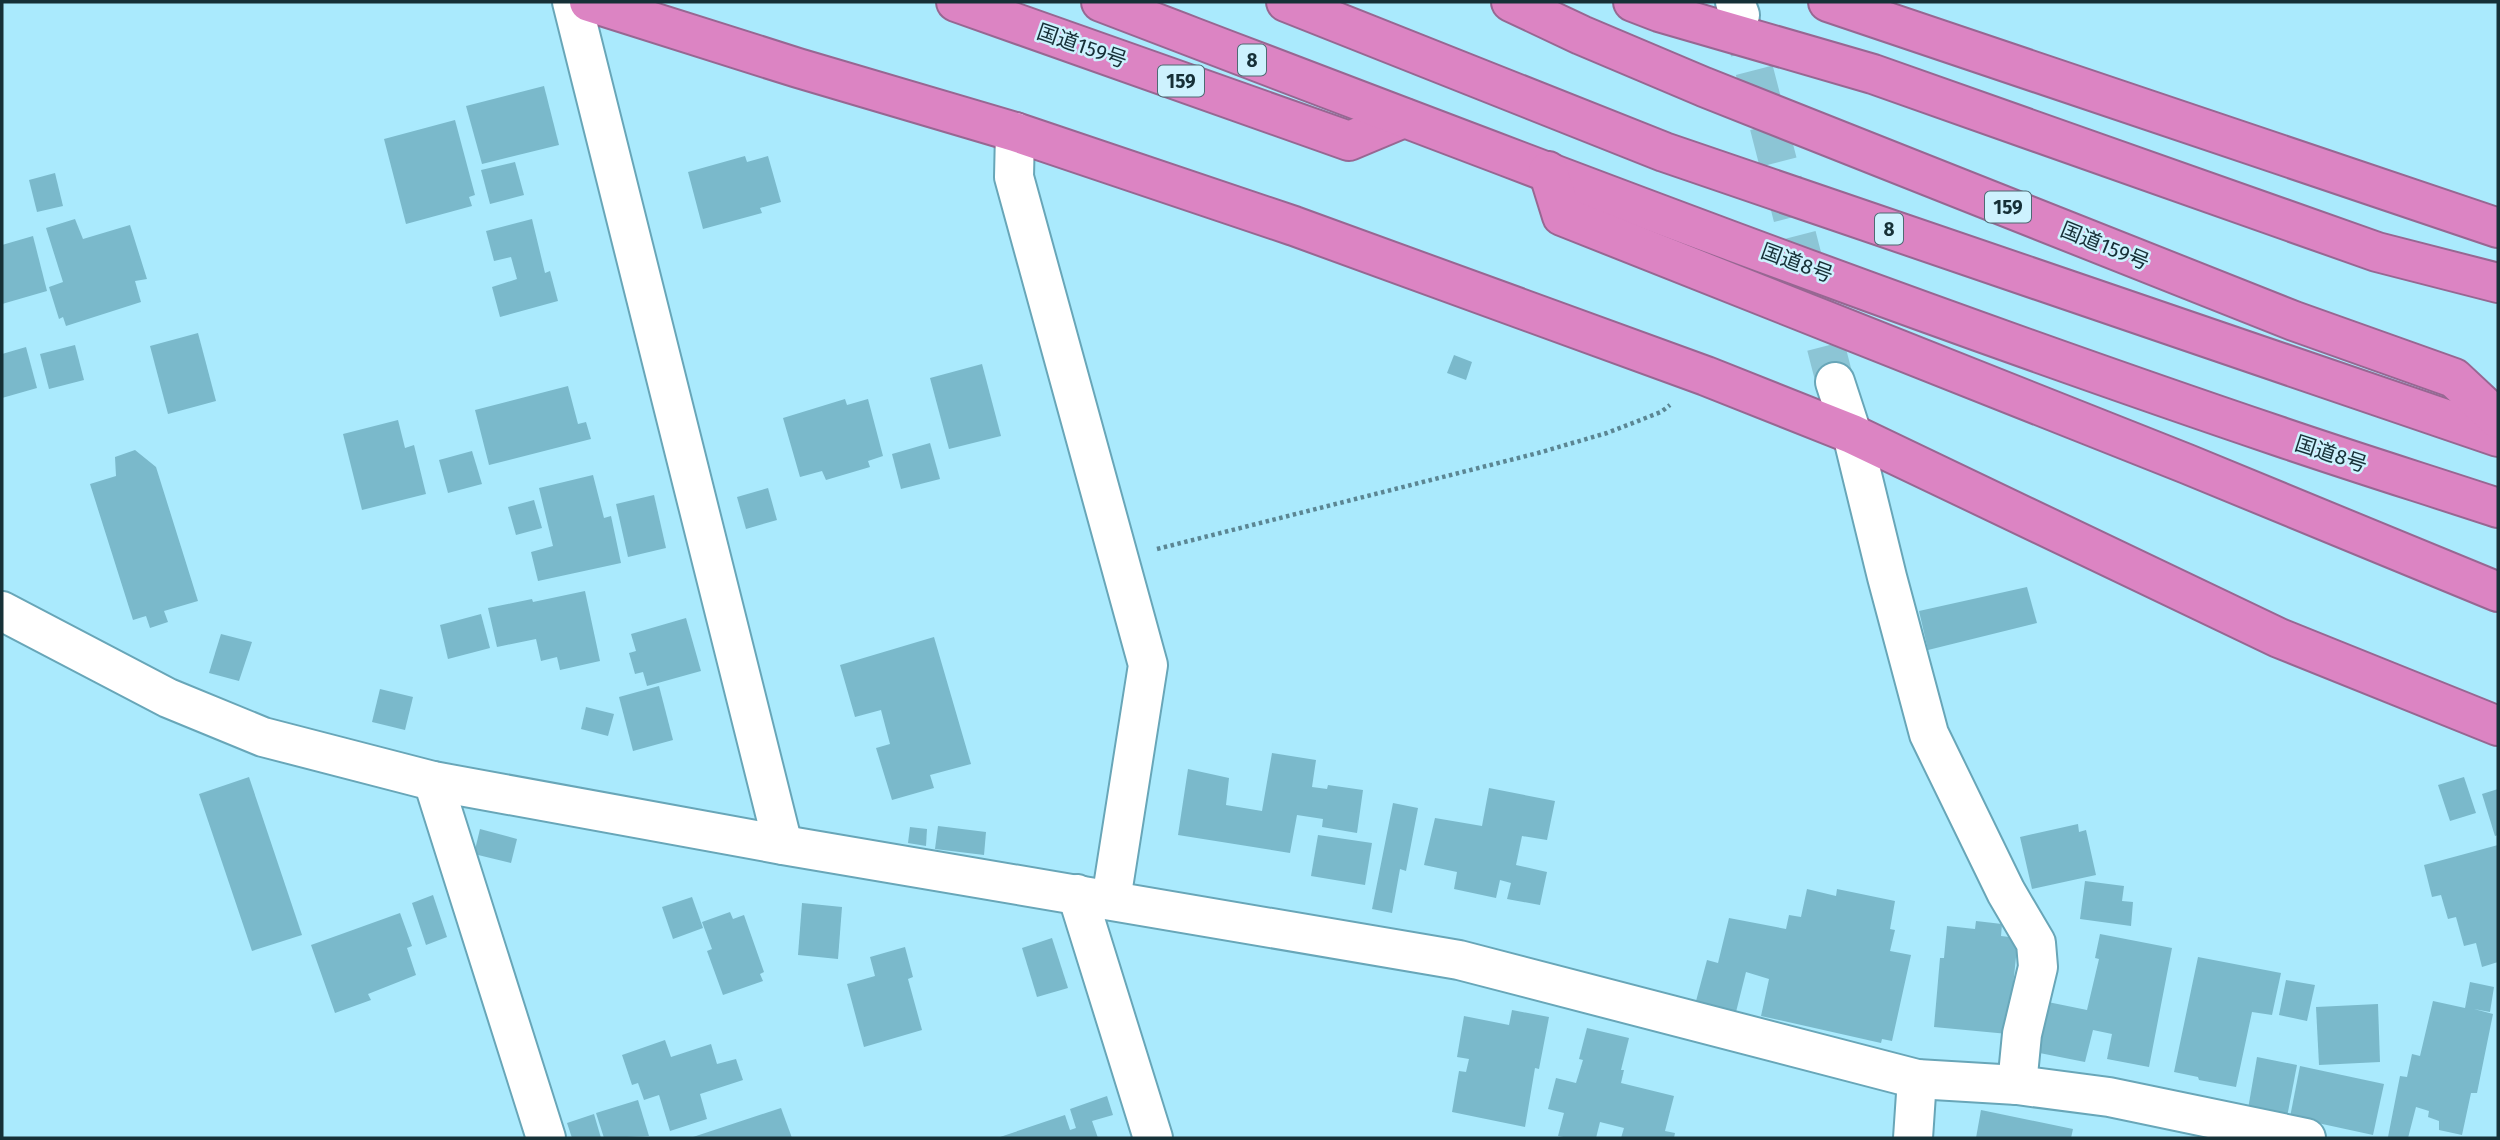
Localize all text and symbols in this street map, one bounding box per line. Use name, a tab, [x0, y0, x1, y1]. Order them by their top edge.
street label: 国道159号	[1034, 19, 1130, 73]
road number: 8	[1238, 44, 1266, 76]
road number: 159	[1158, 66, 1204, 96]
road number: 159	[1985, 192, 2031, 223]
road number: 8	[1875, 214, 1903, 244]
street label: 国道159号	[2057, 216, 2153, 276]
street label: 国道8号	[1758, 238, 1836, 288]
street label: 国道8号	[2292, 430, 2370, 478]

